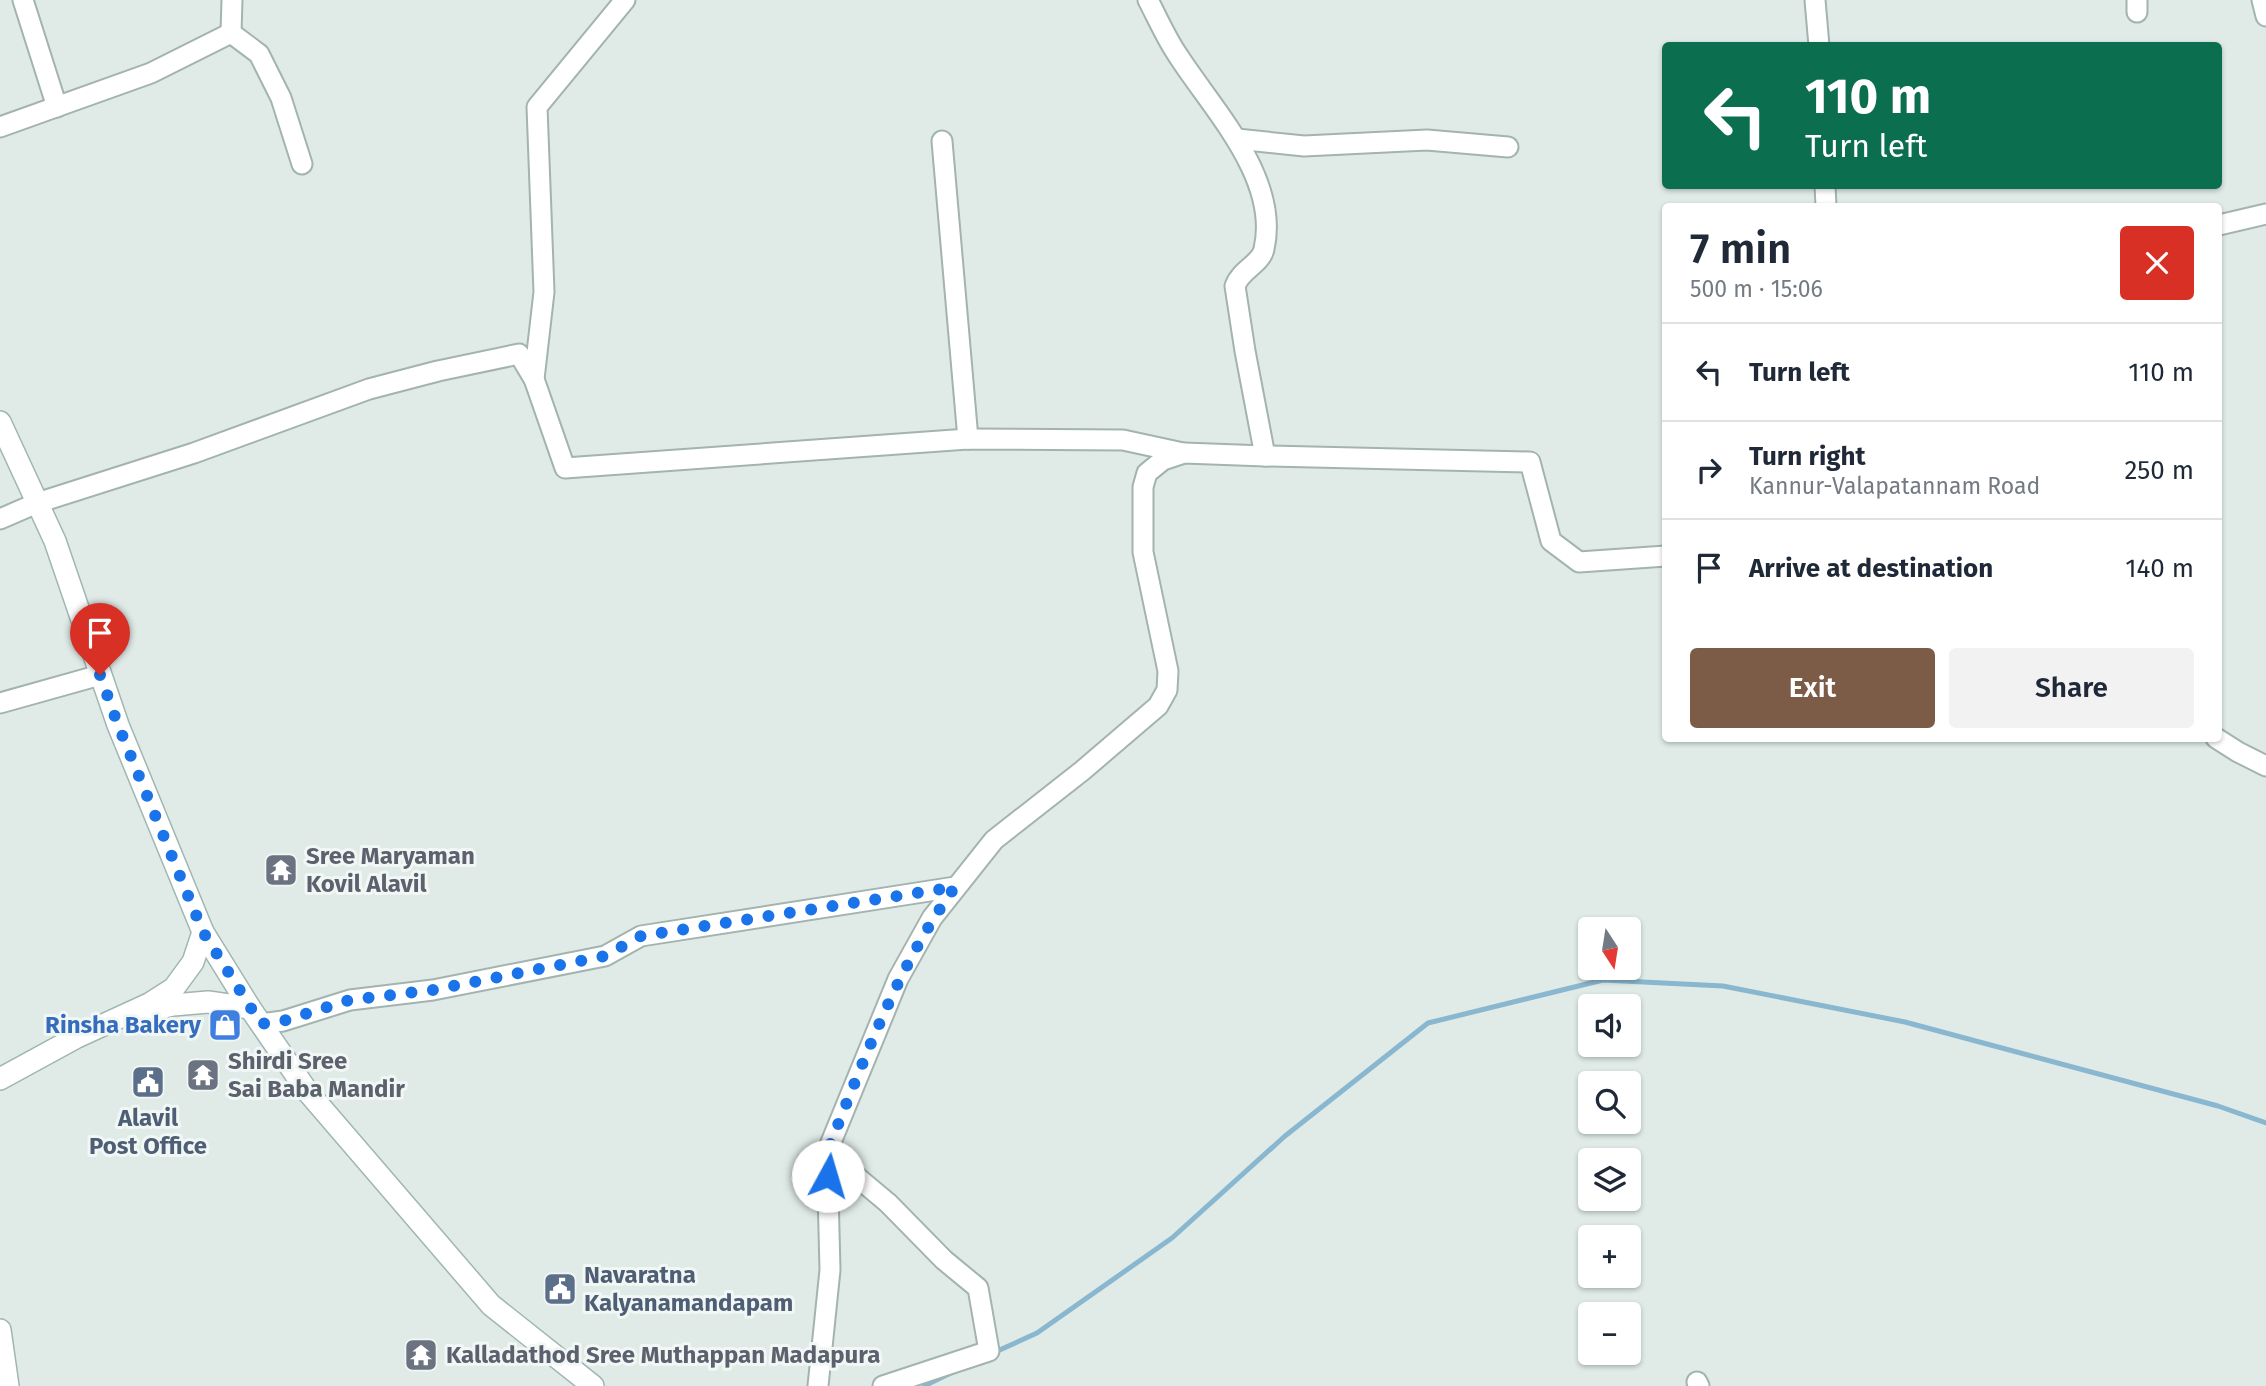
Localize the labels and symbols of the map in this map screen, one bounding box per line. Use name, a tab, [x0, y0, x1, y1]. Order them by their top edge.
pin	[70, 603, 130, 675]
place label: Sree Maryaman Kovil Alavil	[306, 842, 475, 898]
temple icon: Sree Maryaman Kovil Alavil	[262, 851, 300, 889]
north arrow	[1578, 917, 1642, 980]
shop icon: Rinsha Bakery	[206, 1006, 244, 1044]
place label: Rinsha Bakery	[45, 1011, 202, 1039]
place label: Shirdi Sree Sai Baba Mandir	[228, 1047, 405, 1103]
temple icon: Shirdi Sree Sai Baba Mandir	[184, 1056, 222, 1094]
public building icon: Alavil Post Office	[129, 1063, 167, 1101]
place label: Alavil Post Office	[89, 1104, 207, 1160]
position arrow	[791, 1139, 865, 1213]
place label: Navaratna Kalyanamandapam	[584, 1261, 793, 1317]
public building icon: Navaratna Kalyanamandapam	[541, 1270, 579, 1308]
temple icon: Kalladathod Sree Muthappan Madapura	[402, 1336, 440, 1374]
place label: Kalladathod Sree Muthappan Madapura	[446, 1341, 880, 1369]

